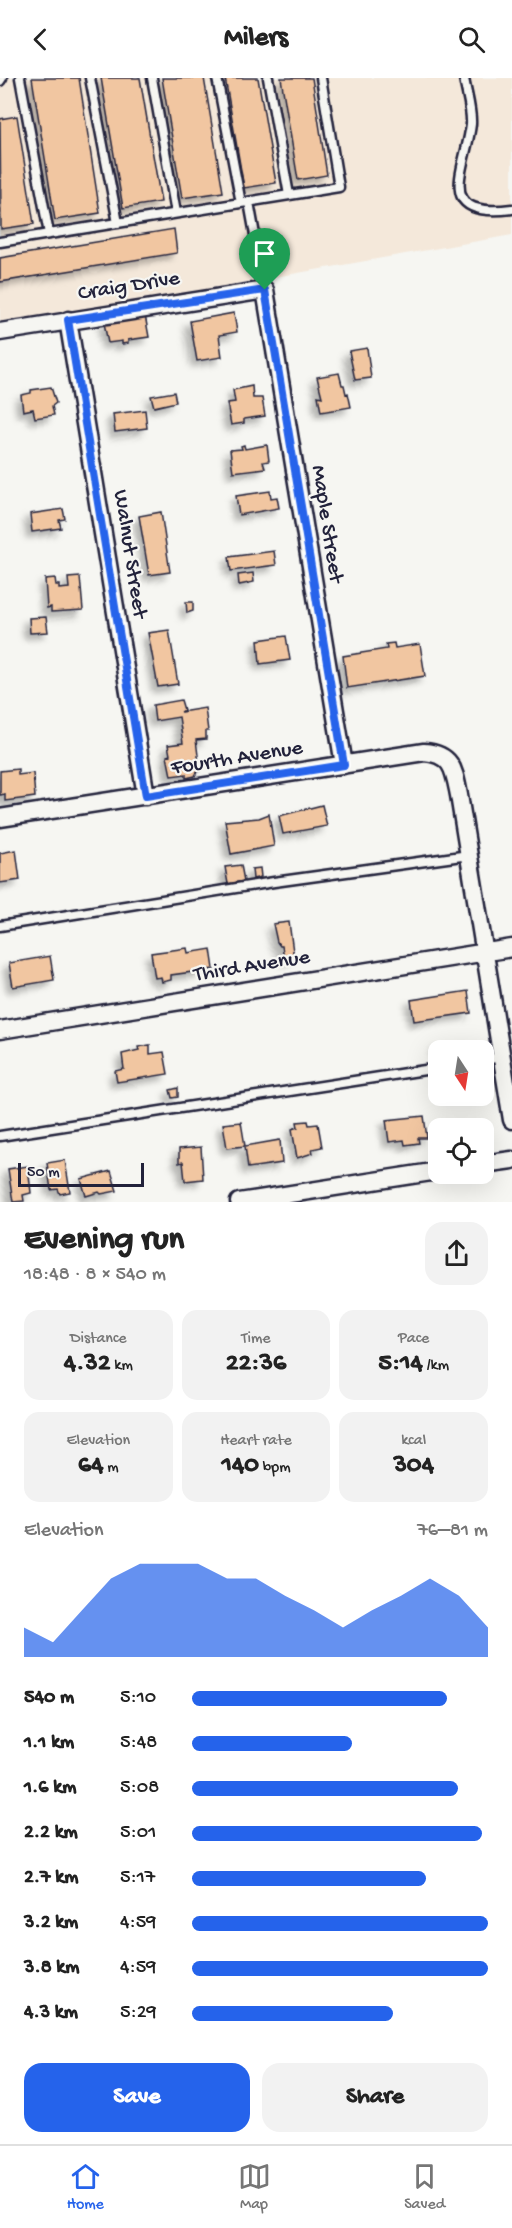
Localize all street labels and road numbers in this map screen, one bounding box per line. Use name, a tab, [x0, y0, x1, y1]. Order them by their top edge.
street label: Craig Drive	[76, 266, 182, 308]
street label: Maple Street	[304, 463, 348, 586]
street label: Walnut Street	[106, 488, 152, 622]
street label: Fourth Avenue	[168, 736, 305, 782]
street label: Third Avenue	[190, 945, 312, 989]

